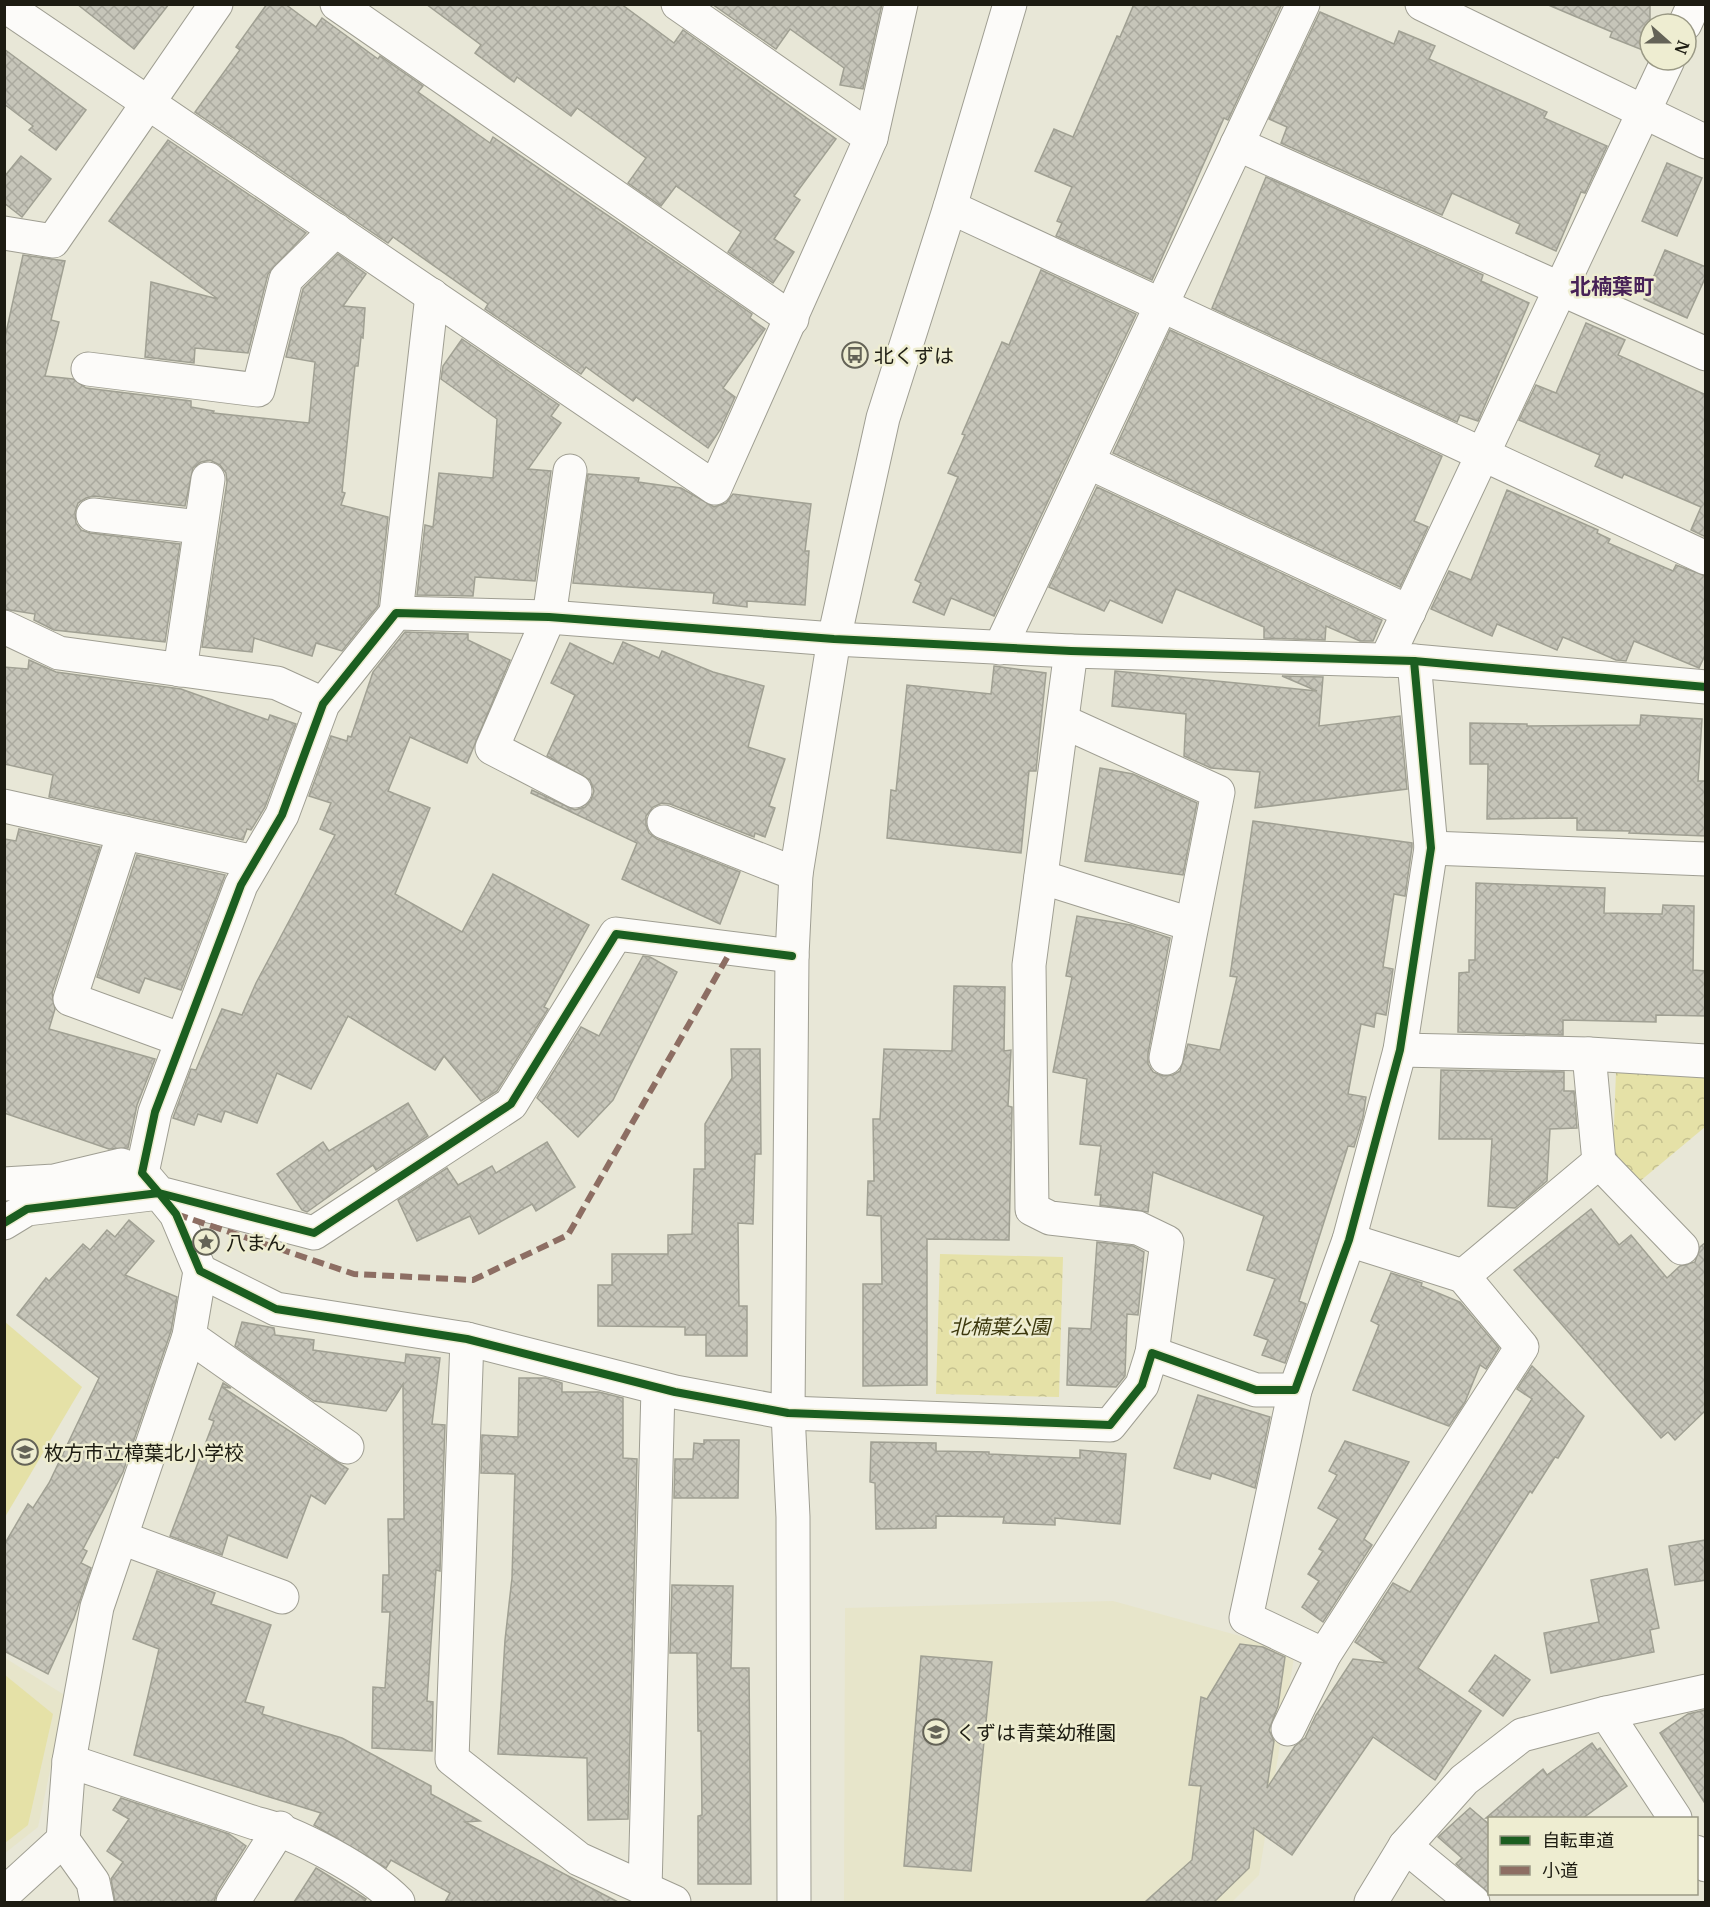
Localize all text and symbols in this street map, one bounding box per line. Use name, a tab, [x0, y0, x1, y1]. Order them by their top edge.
north arrow	[1638, 12, 1698, 72]
text: N	[1670, 38, 1694, 57]
district label: 北楠葉町	[1570, 273, 1654, 300]
bus stop icon: 北くずは	[840, 340, 870, 370]
place label: 北くずは	[874, 343, 954, 368]
place icon: 八まん	[191, 1227, 221, 1257]
place label: 八まん	[226, 1230, 286, 1255]
park label: 北楠葉公園	[950, 1314, 1053, 1339]
school or university icon: 枚方市立樟葉北小学校	[10, 1437, 40, 1467]
place label: 枚方市立樟葉北小学校	[44, 1440, 244, 1465]
school or university icon: くずは青葉幼稚園	[921, 1717, 951, 1747]
place label: くずは青葉幼稚園	[956, 1720, 1116, 1745]
legend	[1488, 1817, 1698, 1895]
text: 自転車道	[1542, 1829, 1614, 1852]
text: 小道	[1542, 1859, 1578, 1882]

